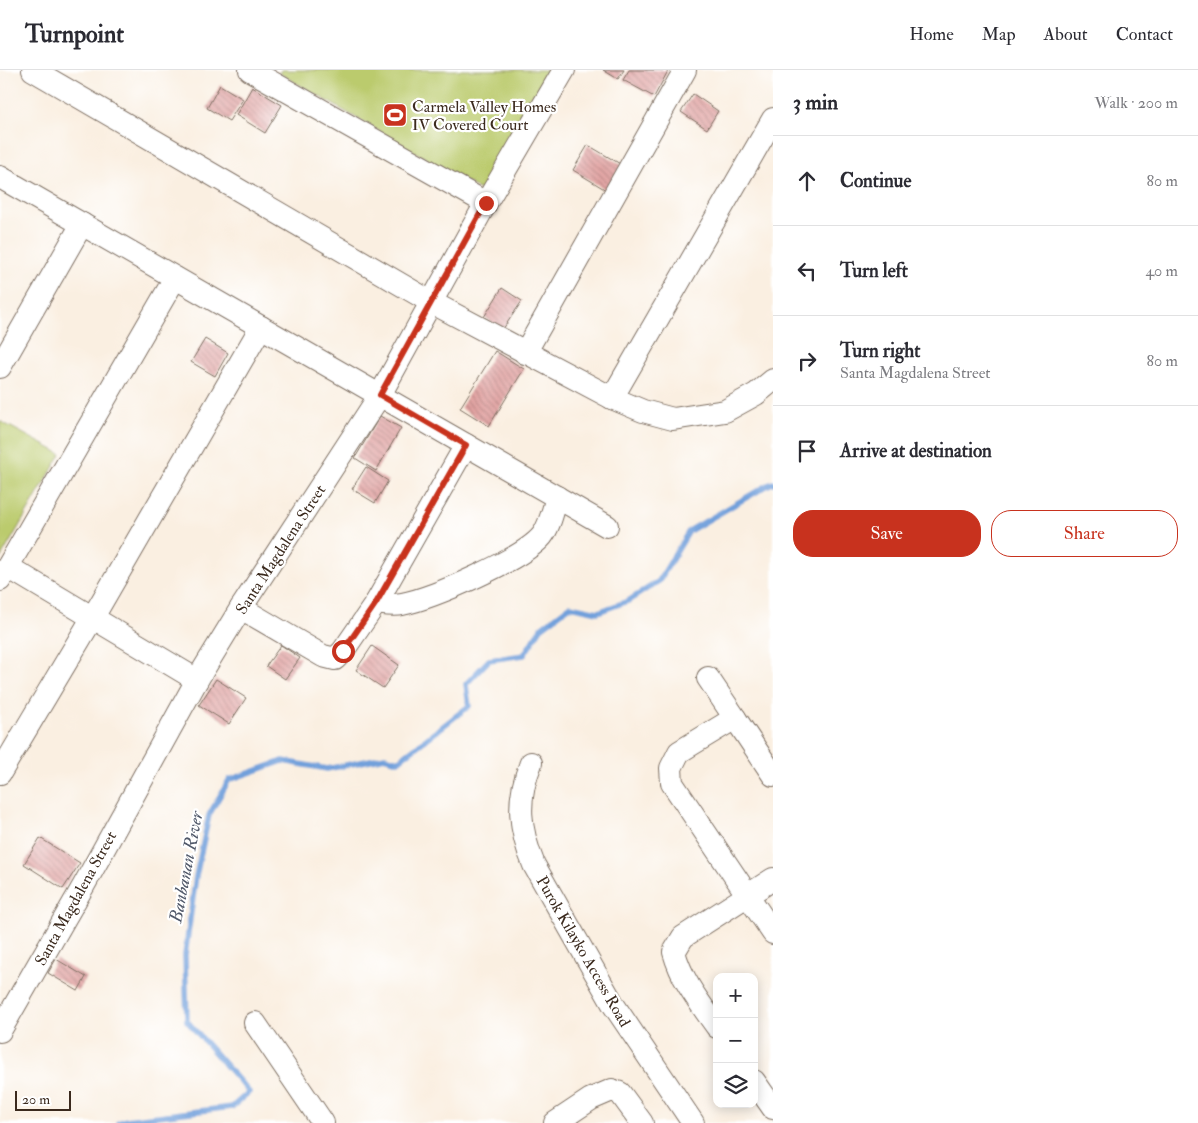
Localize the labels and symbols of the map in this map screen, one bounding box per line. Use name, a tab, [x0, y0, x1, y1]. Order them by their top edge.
place label: Carmela Valley Homes IV Covered Court	[412, 97, 556, 135]
sports icon: Carmela Valley Homes IV Covered Court	[382, 102, 408, 128]
route end	[475, 192, 498, 215]
street label: Santa Magdalena Street	[231, 481, 330, 618]
route start	[332, 640, 355, 663]
water label: Banbanan River	[164, 808, 209, 926]
street label: Santa Magdalena Street	[31, 828, 121, 969]
street label: Purok Kilayko Access Road	[532, 872, 635, 1031]
scale bar	[15, 1088, 71, 1111]

